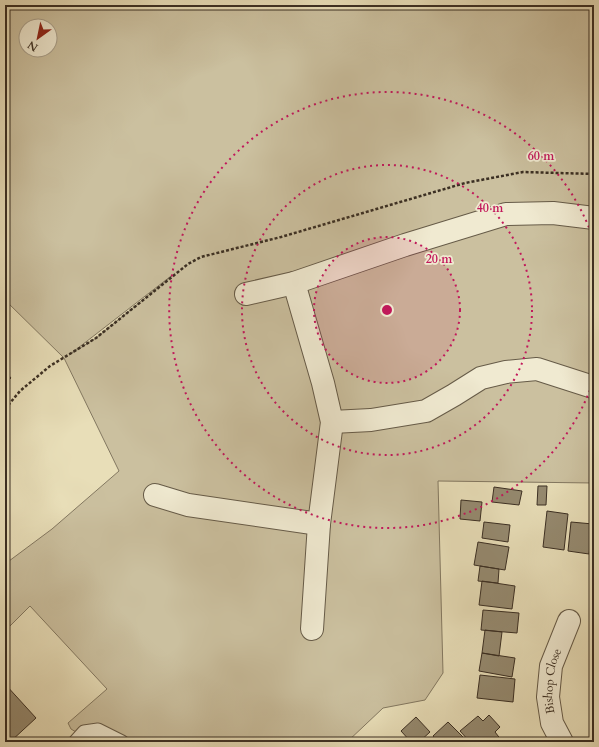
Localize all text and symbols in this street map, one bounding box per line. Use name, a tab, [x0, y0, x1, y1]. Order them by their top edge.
north arrow	[18, 18, 58, 58]
text: N	[24, 37, 41, 55]
text: 60 m	[528, 148, 555, 164]
text: 40 m	[477, 200, 504, 216]
text: 20 m	[426, 251, 453, 267]
centre of rings	[380, 303, 394, 317]
street label: Bishop Close	[540, 646, 565, 715]

